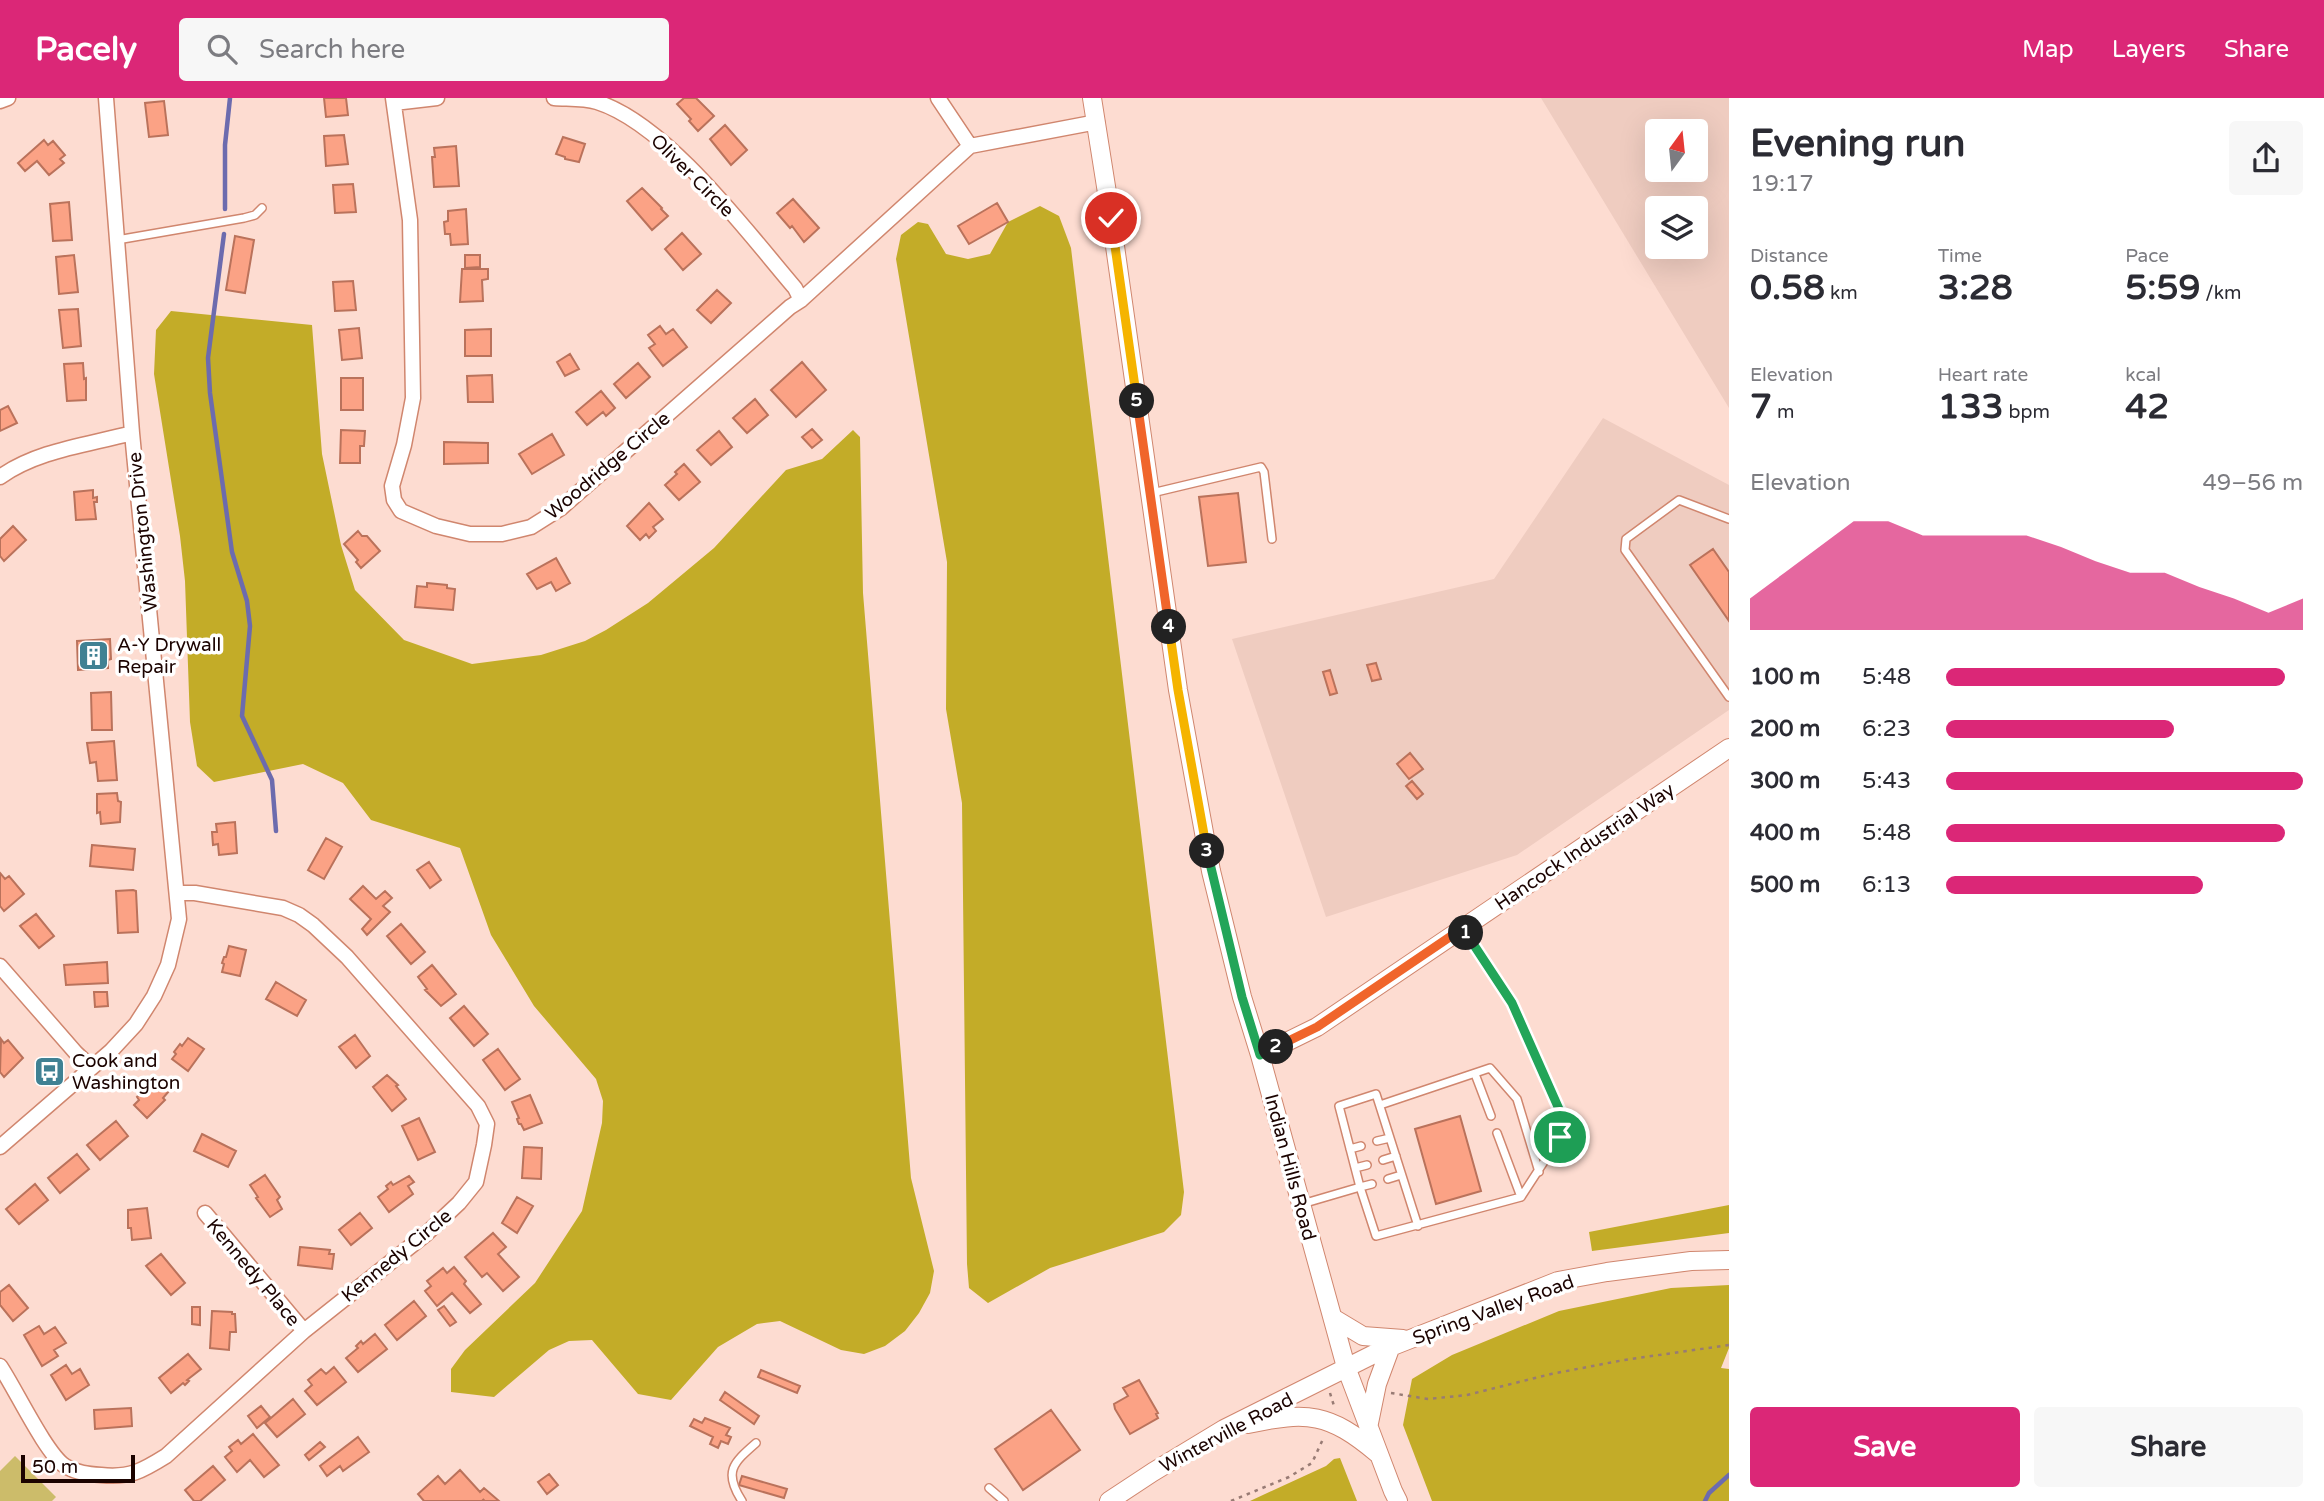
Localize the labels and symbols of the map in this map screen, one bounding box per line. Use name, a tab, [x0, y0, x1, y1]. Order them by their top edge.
north arrow	[1645, 119, 1708, 182]
street label: Oliver Circle	[646, 130, 738, 222]
pin	[1081, 188, 1141, 248]
pin: 5	[1120, 384, 1154, 418]
street label: Woodridge Circle	[541, 407, 674, 524]
street label: Washington Drive	[124, 451, 162, 613]
pin: 4	[1152, 610, 1186, 644]
place label: A-Y Drywall Repair	[117, 634, 221, 678]
building icon: A-Y Drywall Repair	[77, 638, 111, 672]
street label: Hancock Industrial Way	[1491, 778, 1679, 915]
pin: 3	[1190, 834, 1224, 868]
pin: 1	[1448, 916, 1484, 950]
pin: 2	[1258, 1030, 1294, 1065]
place label: Cook and Washington	[72, 1050, 180, 1094]
bus stop icon: Cook and Washington	[32, 1054, 66, 1088]
street label: Indian Hills Road	[1260, 1092, 1320, 1243]
pin	[1530, 1107, 1590, 1167]
street label: Kennedy Circle	[337, 1205, 456, 1307]
street label: Kennedy Place	[202, 1214, 305, 1331]
street label: Spring Valley Road	[1410, 1271, 1577, 1349]
street label: Winterville Road	[1156, 1388, 1297, 1477]
scale bar	[21, 1452, 135, 1484]

